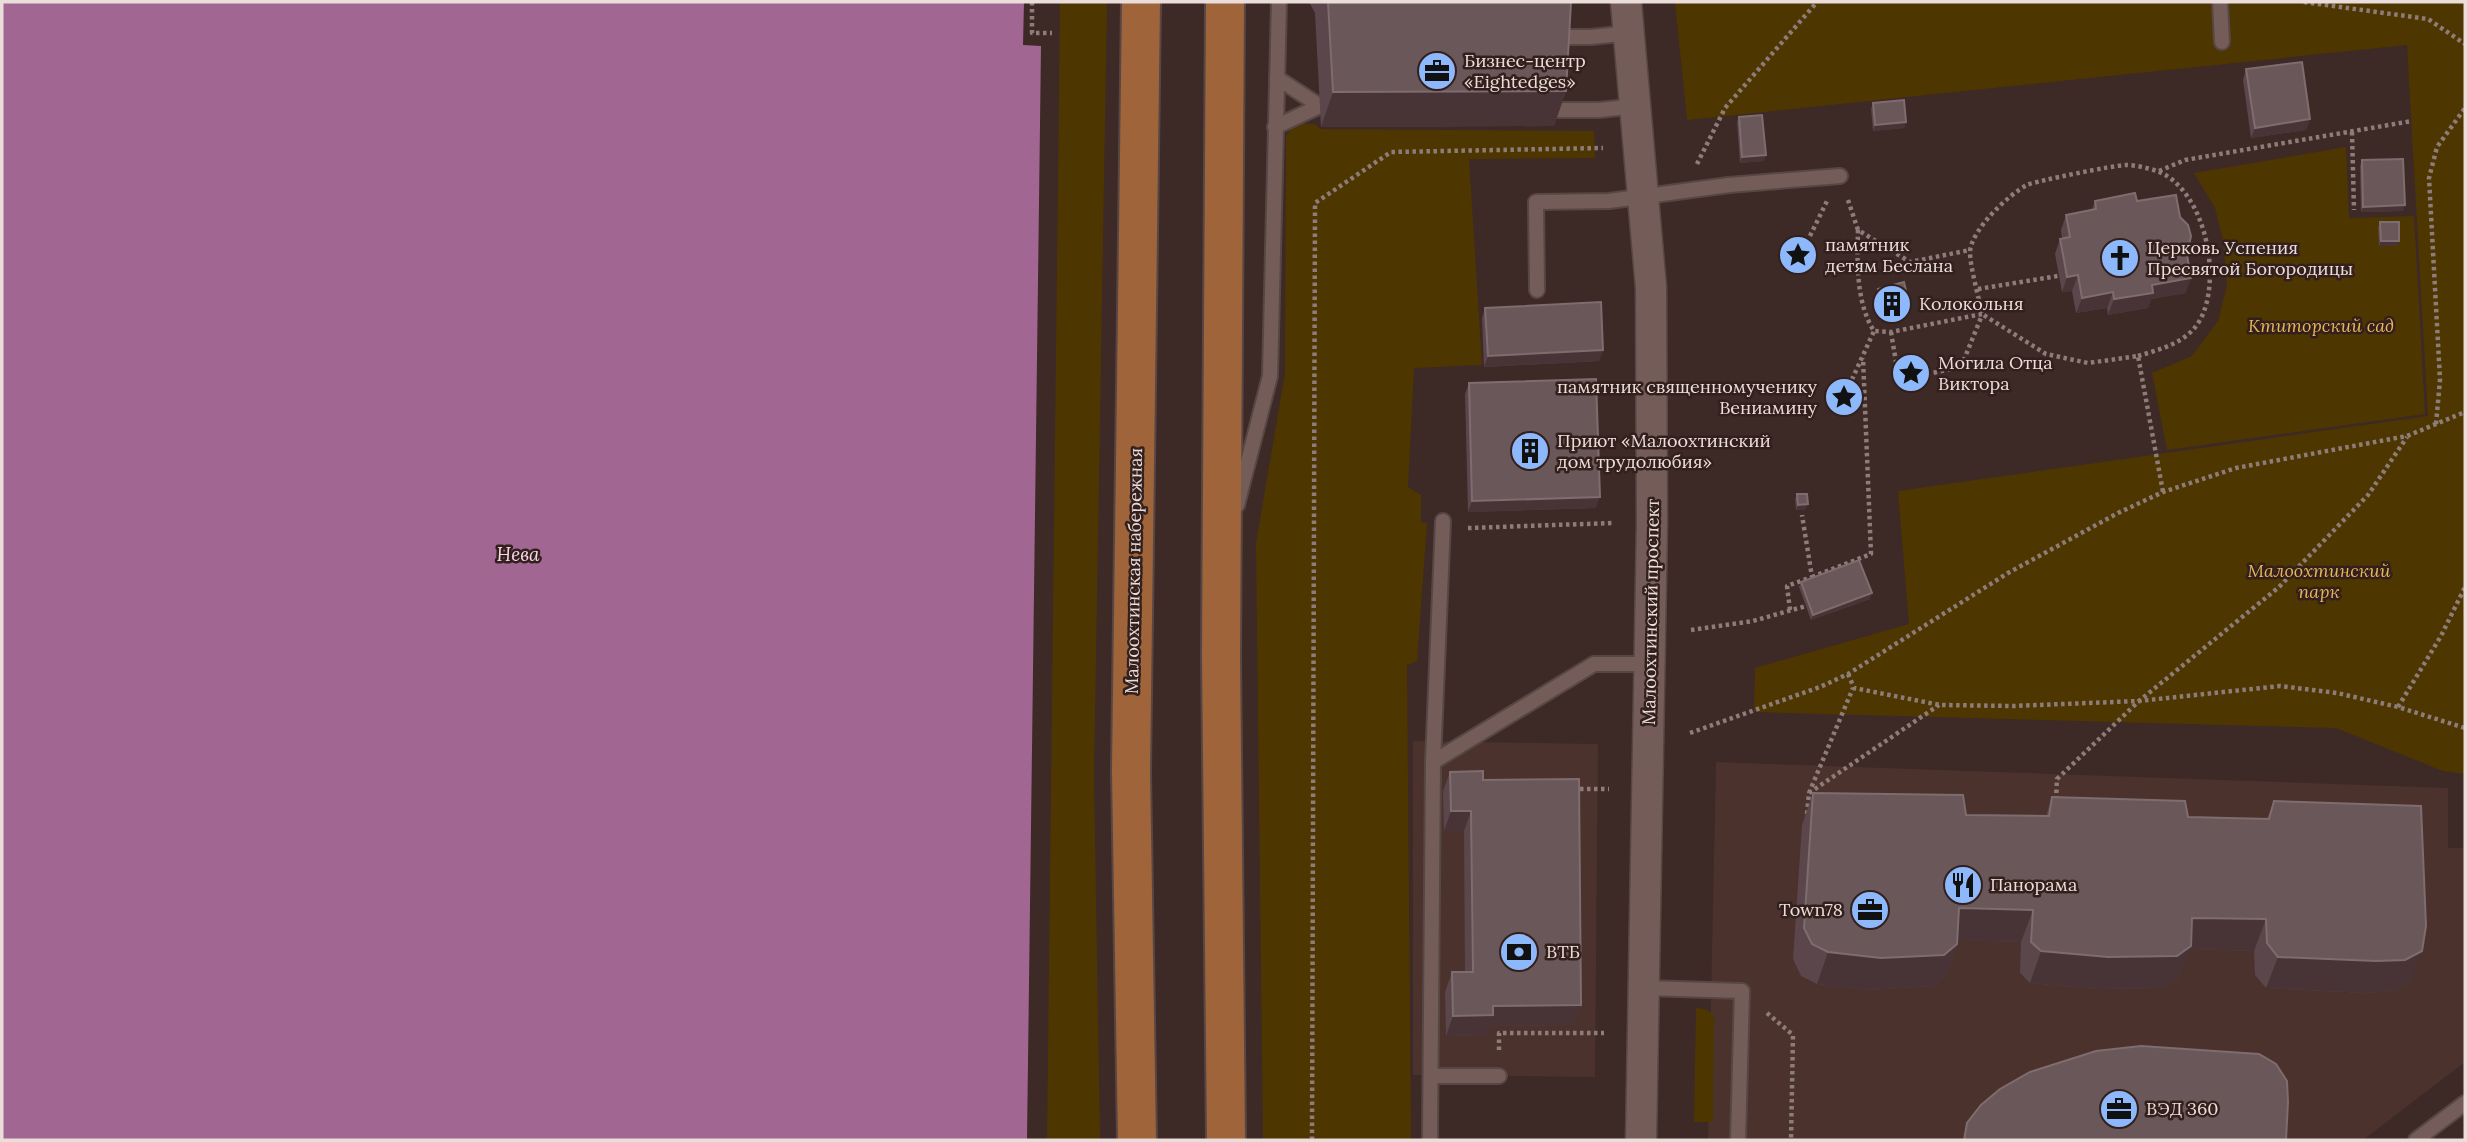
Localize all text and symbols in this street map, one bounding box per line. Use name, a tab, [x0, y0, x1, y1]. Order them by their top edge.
place label: Бизнес-центр «Eightedges»	[1464, 49, 1586, 93]
office icon: Бизнес-центр «Eightedges»	[1416, 50, 1458, 92]
place label: памятник детям Беслана	[1825, 233, 1953, 277]
place icon: памятник детям Беслана	[1777, 234, 1819, 276]
place label: Церковь Успения Пресвятой Богородицы	[2147, 236, 2353, 280]
church icon: Церковь Успения Пресвятой Богородицы	[2099, 237, 2141, 279]
building icon: Колокольня	[1871, 283, 1913, 325]
place label: Колокольня	[1919, 292, 2024, 315]
park label: Ктиторский сад	[2248, 314, 2394, 337]
place label: Могила Отца Виктора	[1938, 351, 2052, 395]
place icon: Могила Отца Виктора	[1890, 352, 1932, 394]
place label: памятник священномученику Вениамину	[1557, 375, 1817, 419]
place icon: памятник священномученику Вениамину	[1823, 376, 1865, 418]
place label: Приют «Малоохтинский дом трудолюбия»	[1557, 429, 1771, 473]
building icon: Приют «Малоохтинский дом трудолюбия»	[1509, 430, 1551, 472]
street label: Малоохтинская набережная	[1120, 448, 1147, 694]
street label: Малоохтинский проспект	[1637, 499, 1664, 725]
water label: Нева	[496, 542, 540, 566]
park label: Малоохтинский парк	[2248, 559, 2391, 603]
restaurant icon: Панорама	[1942, 864, 1984, 906]
place label: Панорама	[1990, 873, 2077, 896]
office icon: Town78	[1849, 889, 1891, 931]
place label: Town78	[1779, 898, 1843, 921]
bank icon: ВТБ	[1498, 931, 1540, 973]
place label: ВТБ	[1546, 940, 1580, 963]
office icon: ВЭД 360	[2098, 1088, 2140, 1130]
place label: ВЭД 360	[2146, 1097, 2219, 1120]

